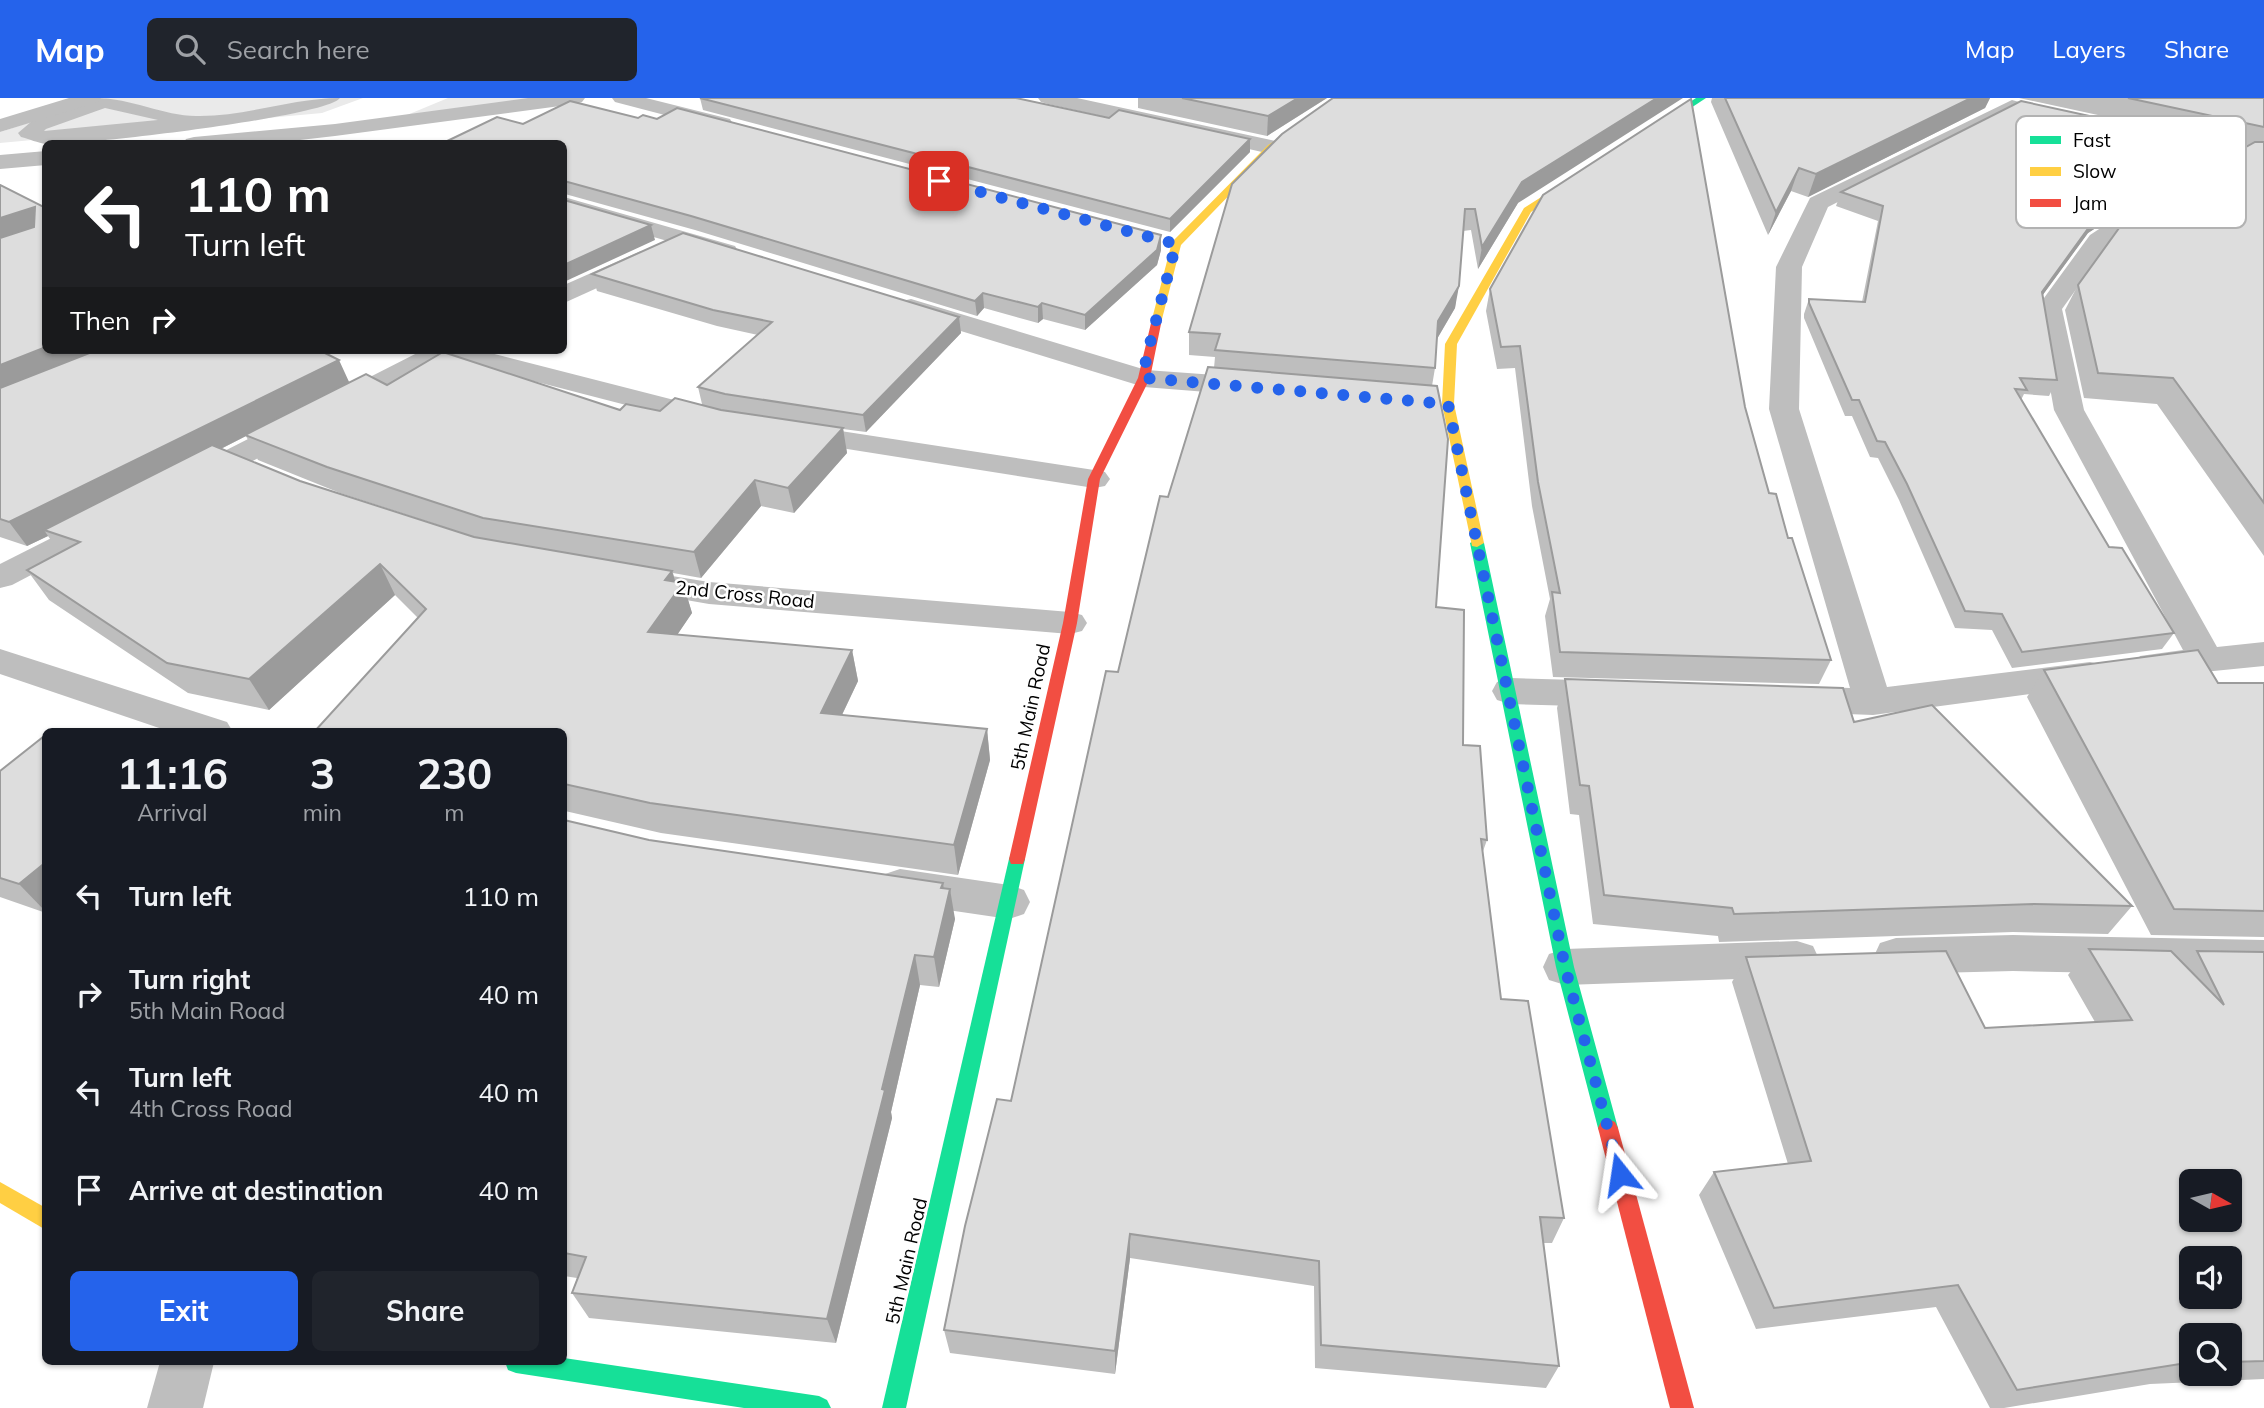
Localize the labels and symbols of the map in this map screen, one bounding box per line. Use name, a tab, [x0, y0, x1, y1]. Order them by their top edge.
legend	[2016, 116, 2246, 228]
text: Fast	[2073, 128, 2111, 152]
pin	[909, 151, 969, 211]
text: Slow	[2073, 159, 2117, 183]
text: Jam	[2073, 191, 2107, 215]
street label: 2nd Cross Road	[674, 575, 816, 613]
street label: 5th Main Road	[1005, 641, 1055, 773]
position arrow	[1583, 1137, 1657, 1211]
north arrow	[2179, 1169, 2242, 1232]
street label: 5th Main Road	[880, 1195, 932, 1327]

